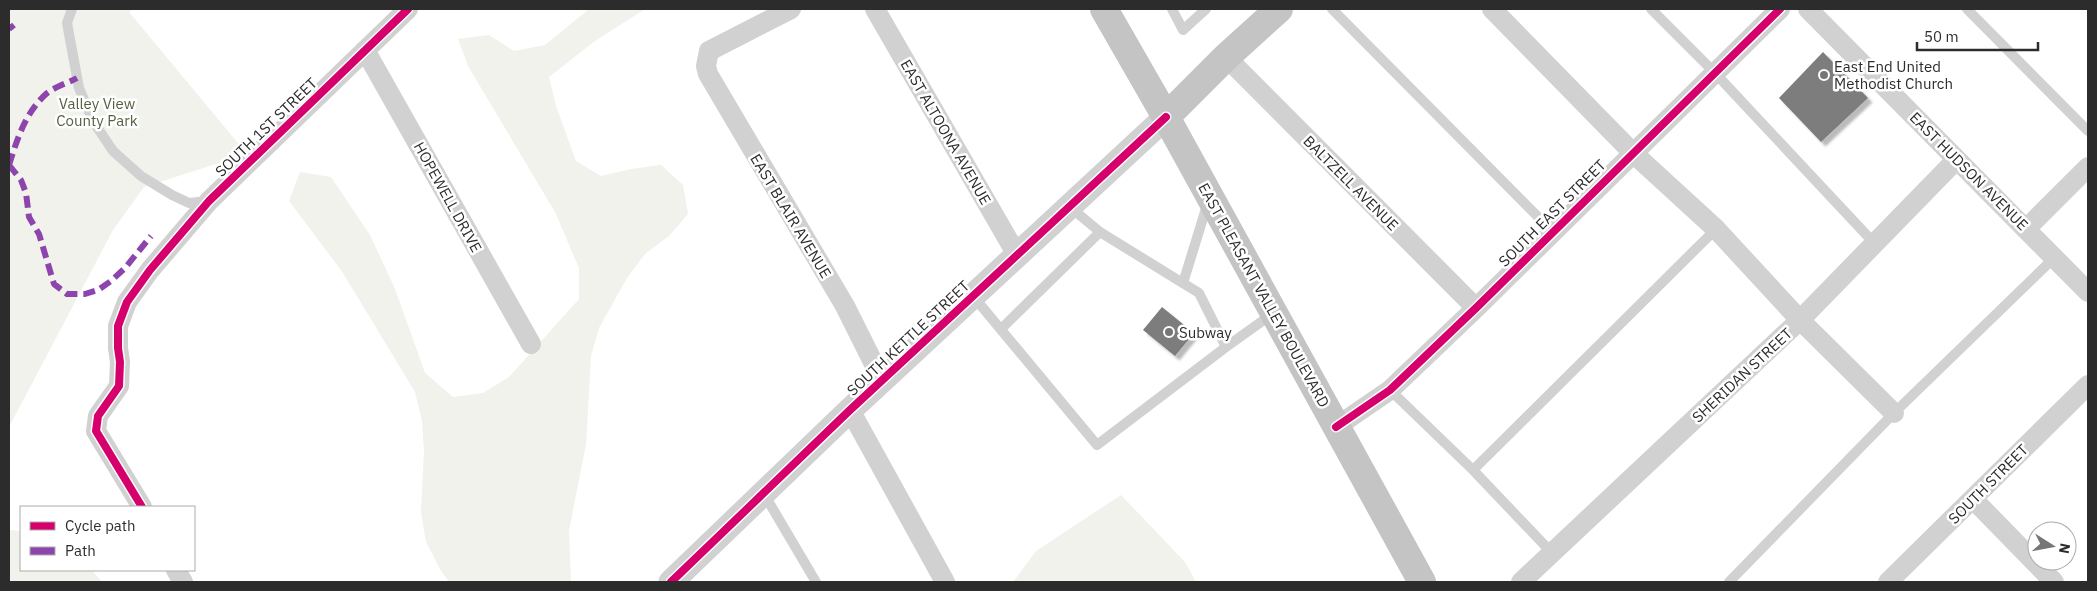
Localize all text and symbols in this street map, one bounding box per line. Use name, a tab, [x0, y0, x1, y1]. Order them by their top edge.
scale bar	[1917, 20, 2038, 52]
text: 50 m	[1924, 27, 1959, 46]
street label: EAST ALTOONA AVENUE	[897, 56, 995, 208]
place label: East End United Methodist Church	[1834, 57, 1953, 93]
marker: East End United Methodist Church	[1818, 69, 1830, 81]
street label: SOUTH 1ST STREET	[211, 73, 321, 181]
park label: Valley View County Park	[56, 94, 138, 130]
street label: EAST HUDSON AVENUE	[1906, 108, 2032, 234]
street label: BALTZELL AVENUE	[1299, 131, 1403, 235]
street label: HOPEWELL DRIVE	[410, 138, 486, 256]
street label: EAST BLAIR AVENUE	[746, 150, 836, 282]
street label: SOUTH EAST STREET	[1494, 155, 1610, 271]
street label: EAST PLEASANT VALLEY BOULEVARD	[1194, 180, 1334, 410]
street label: SOUTH KETTLE STREET	[843, 276, 973, 400]
place label: Subway	[1179, 323, 1232, 342]
street label: SHERIDAN STREET	[1688, 323, 1796, 426]
marker: Subway	[1163, 326, 1175, 338]
street label: SOUTH STREET	[1944, 440, 2032, 528]
legend	[20, 506, 195, 571]
text: Cycle path	[65, 516, 136, 535]
north arrow	[2027, 521, 2077, 571]
text: Path	[65, 541, 96, 560]
text: N	[2055, 542, 2075, 555]

